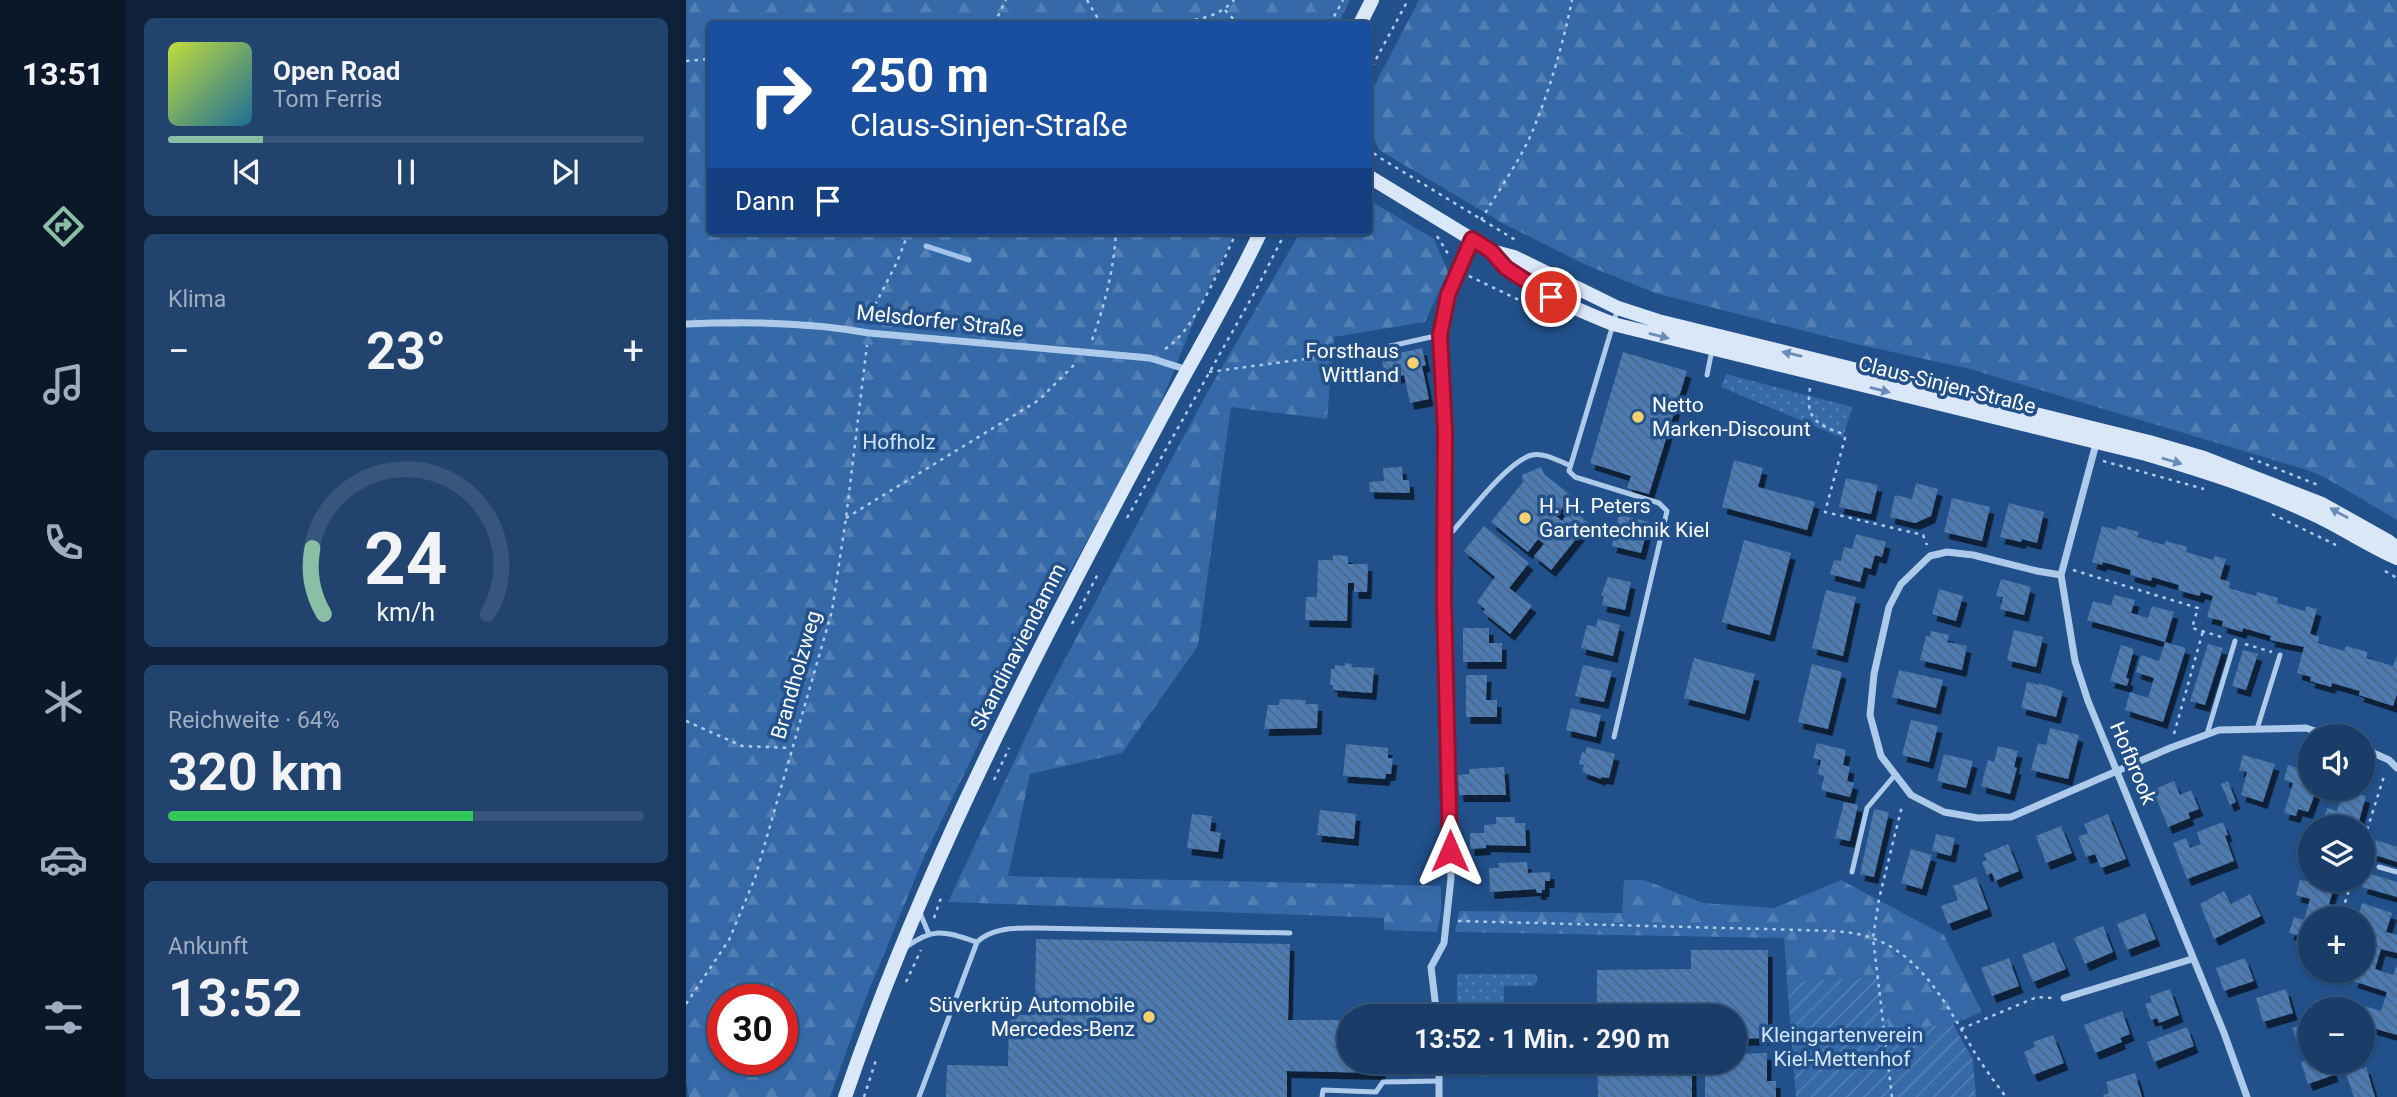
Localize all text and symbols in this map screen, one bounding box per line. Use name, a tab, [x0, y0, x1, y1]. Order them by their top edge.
text: 250 m	[850, 47, 989, 104]
icon: right	[735, 49, 826, 140]
text: 13:51	[22, 55, 104, 93]
text: Open Road	[273, 56, 401, 86]
text: Tom Ferris	[273, 86, 382, 113]
text: Claus-Sinjen-Straße	[850, 106, 1128, 144]
icon: previous	[228, 153, 266, 191]
icon: pause	[387, 153, 425, 191]
icon: next	[546, 153, 584, 191]
icon: arrive	[809, 182, 847, 220]
text: Dann	[735, 186, 795, 216]
icon: directions	[39, 202, 88, 251]
pin	[1521, 267, 1581, 327]
icon: arrive	[1532, 278, 1570, 316]
text: Klima	[168, 286, 226, 313]
street label: Melsdorfer Straße	[855, 300, 1025, 342]
text: 23°	[366, 321, 446, 382]
text: −	[168, 329, 190, 373]
text: +	[622, 329, 644, 373]
one-way arrow	[1648, 331, 1670, 342]
place label: Forsthaus Wittland	[1305, 339, 1399, 387]
one-way arrow	[1781, 348, 1803, 359]
street label: Claus-Sinjen-Straße	[1856, 351, 2038, 419]
marker: Forsthaus Wittland	[1405, 355, 1421, 371]
icon: music	[39, 360, 88, 409]
one-way arrow	[1869, 385, 1891, 396]
place label: Netto Marken-Discount	[1652, 393, 1811, 441]
marker: Netto Marken-Discount	[1630, 409, 1646, 425]
park label: Hofholz	[862, 430, 936, 454]
one-way arrow	[2162, 457, 2183, 467]
place label: H. H. Peters Gartentechnik Kiel	[1539, 494, 1710, 542]
one-way arrow	[2329, 507, 2348, 519]
marker: H. H. Peters Gartentechnik Kiel	[1517, 510, 1533, 526]
text: 24	[364, 517, 448, 603]
icon: phone	[39, 518, 88, 567]
street label: Skandinaviendamm	[966, 560, 1070, 734]
text: km/h	[377, 598, 435, 627]
street label: Brandholzweg	[766, 608, 826, 742]
icon: climate	[39, 677, 88, 726]
text: Reichweite · 64%	[168, 707, 340, 734]
street label: Hofbrook	[2105, 718, 2161, 808]
map controls	[2298, 724, 2375, 1074]
button: sound	[2298, 724, 2375, 801]
text: 320 km	[168, 742, 343, 803]
position arrow	[1413, 814, 1487, 888]
button: layers	[2298, 815, 2375, 892]
icon: car	[39, 835, 88, 884]
button: +	[2298, 906, 2375, 983]
text: Ankunft	[168, 933, 248, 960]
text: 13:52	[168, 968, 302, 1029]
speed limit sign: 30	[707, 984, 798, 1075]
icon: filters	[39, 993, 88, 1042]
place label: Süverkrüp Automobile Mercedes-Benz	[929, 993, 1135, 1041]
button: −	[2298, 997, 2375, 1074]
marker: Süverkrüp Automobile Mercedes-Benz	[1141, 1009, 1157, 1025]
park label: Kleingartenverein Kiel-Mettenhof	[1761, 1023, 1923, 1071]
text: 13:52 · 1 Min. · 290 m	[1414, 1024, 1670, 1054]

